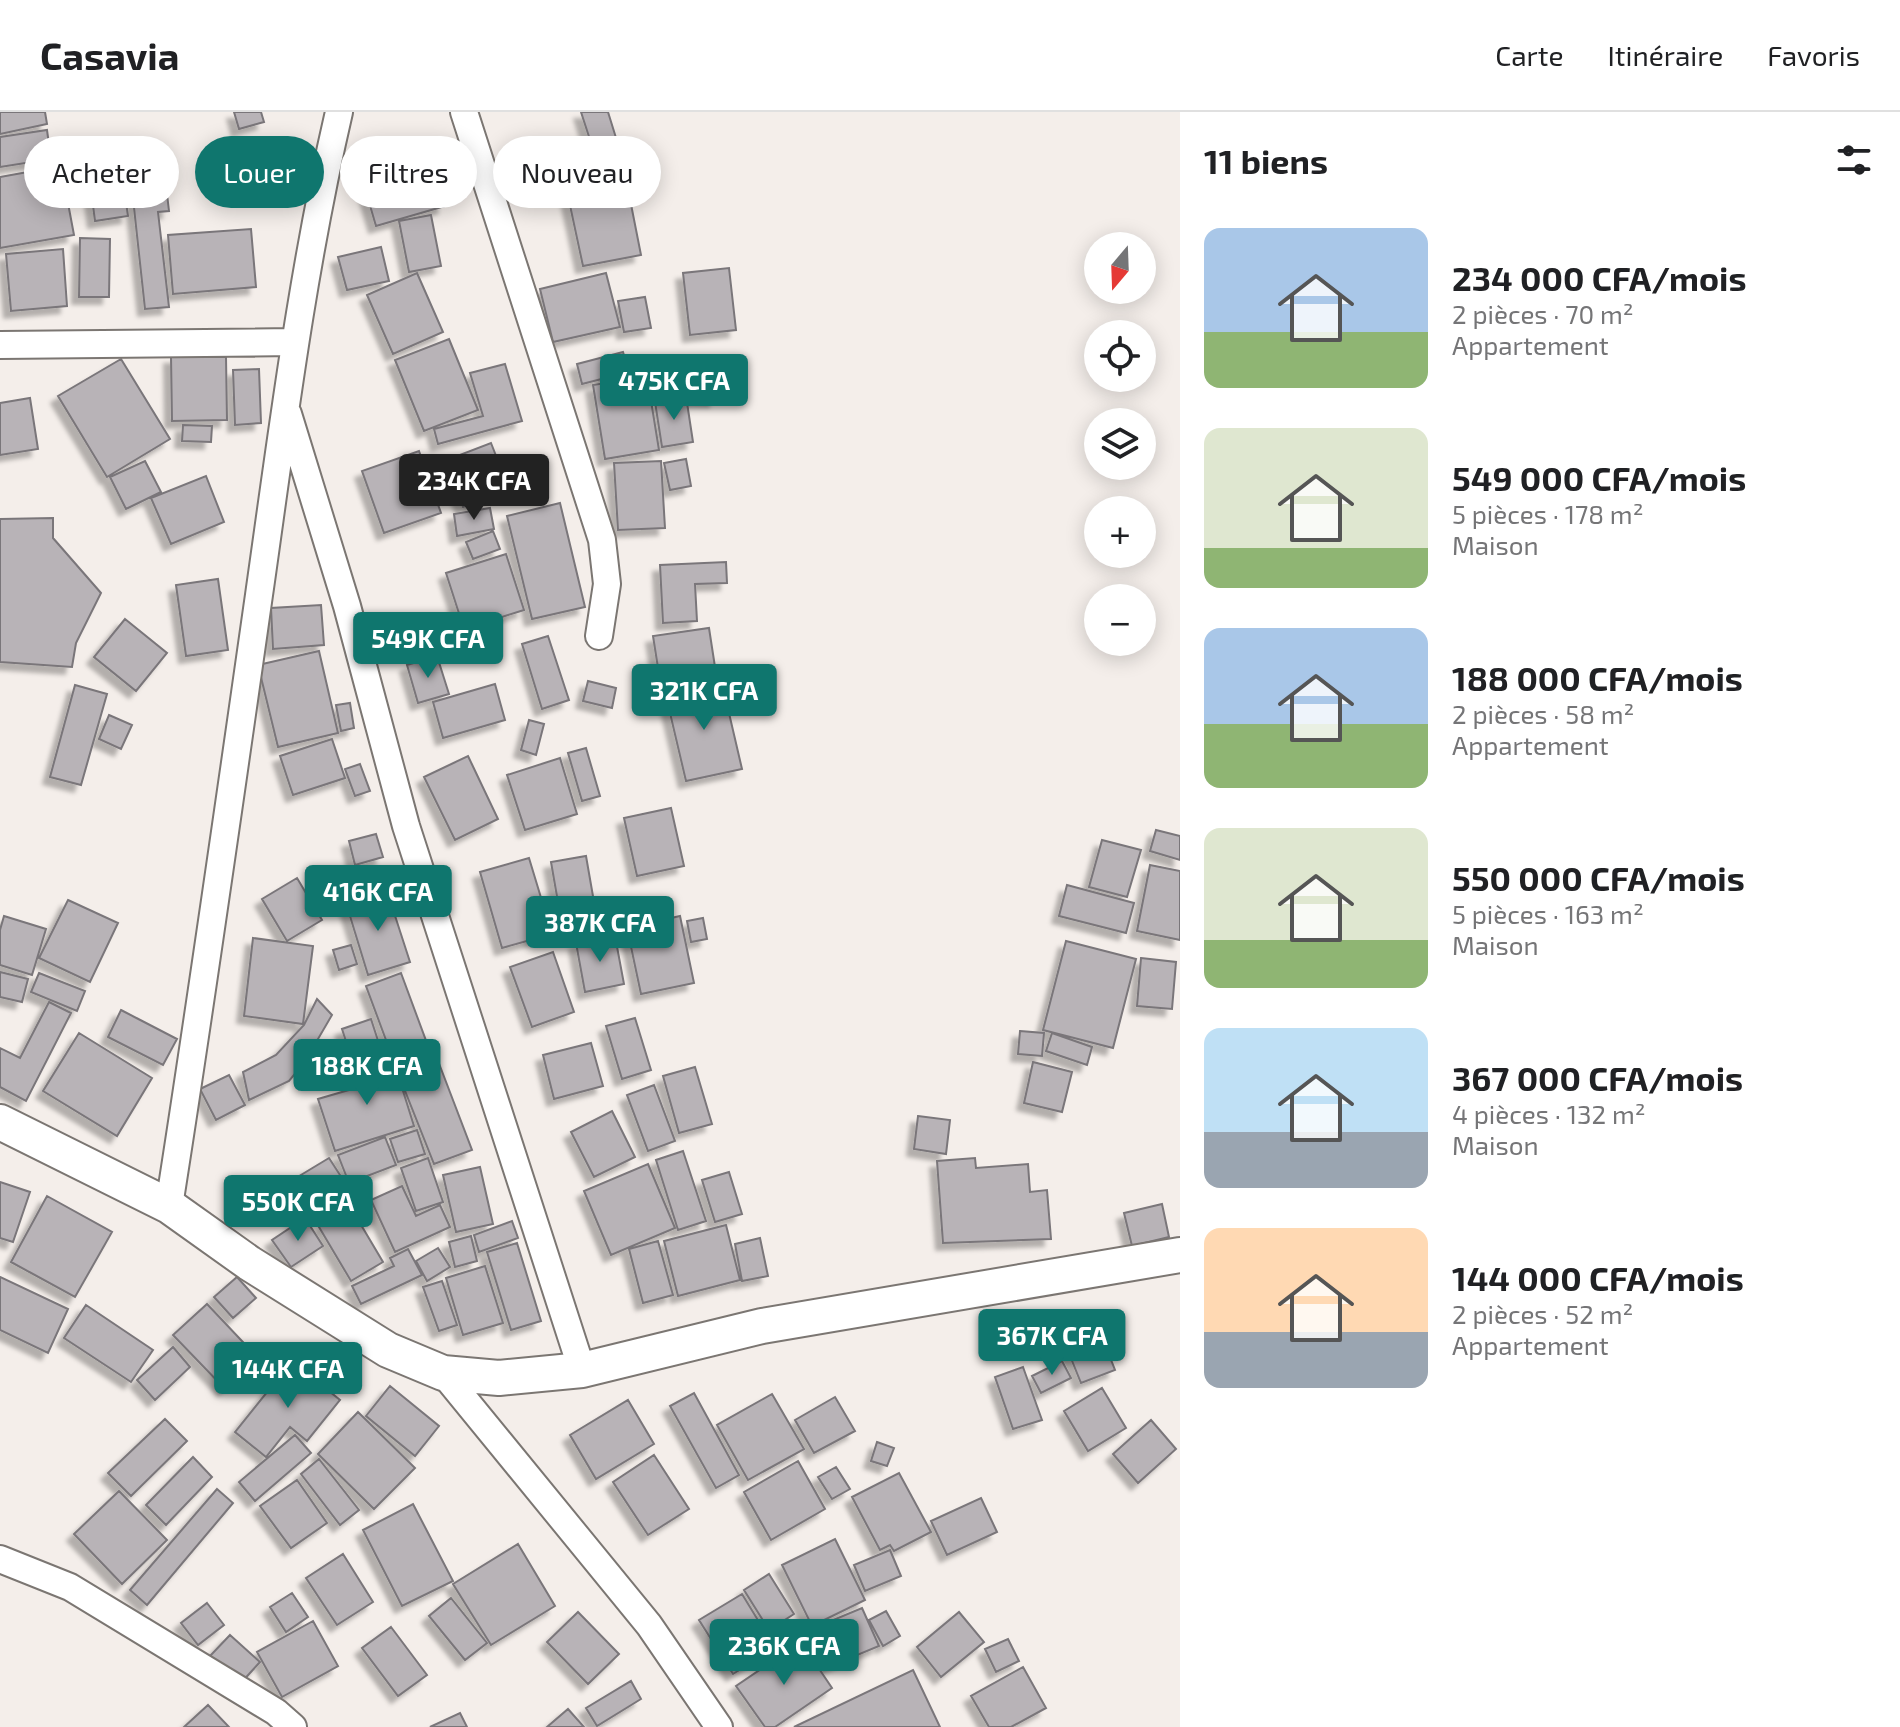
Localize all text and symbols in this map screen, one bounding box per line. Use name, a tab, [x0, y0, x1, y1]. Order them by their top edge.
text: Casavia	[40, 32, 179, 78]
text: Carte	[1495, 38, 1564, 72]
text: Itinéraire	[1608, 38, 1723, 72]
text: Favoris	[1767, 38, 1860, 72]
chip: Acheter	[24, 136, 179, 208]
chip: Louer	[195, 136, 324, 208]
chip: Filtres	[340, 136, 477, 208]
chip: Nouveau	[493, 136, 661, 208]
icon: filters	[1832, 138, 1876, 182]
text: 11 biens	[1204, 140, 1328, 181]
north arrow	[1084, 232, 1156, 304]
map controls	[1084, 232, 1156, 656]
text: 234 000 CFA/mois	[1452, 257, 1746, 298]
icon: home	[1268, 260, 1364, 356]
text: 2 pièces · 70 m²	[1452, 298, 1634, 329]
button: locate	[1084, 320, 1156, 392]
text: Appartement	[1452, 329, 1609, 360]
pin: 475K CFA	[591, 354, 757, 422]
text: 475K CFA	[618, 364, 730, 395]
button: layers	[1084, 408, 1156, 480]
pin: 234K CFA	[391, 454, 557, 522]
text: 549 000 CFA/mois	[1452, 457, 1746, 498]
icon: home	[1268, 460, 1364, 556]
text: 234K CFA	[417, 464, 531, 495]
button: +	[1084, 496, 1156, 568]
text: 5 pièces · 178 m²	[1452, 498, 1643, 529]
text: Maison	[1452, 529, 1539, 560]
button: −	[1084, 584, 1156, 656]
pin: 549K CFA	[345, 612, 511, 680]
text: 549K CFA	[371, 622, 485, 653]
text: 188 000 CFA/mois	[1452, 657, 1743, 698]
icon: home	[1268, 660, 1364, 756]
pin: 321K CFA	[621, 664, 787, 732]
text: 321K CFA	[650, 674, 758, 705]
text: 2 pièces · 58 m²	[1452, 698, 1634, 729]
text: Appartement	[1452, 729, 1609, 760]
text: 550 000 CFA/mois	[1452, 857, 1745, 898]
icon: home	[1268, 860, 1364, 956]
pin: 416K CFA	[295, 865, 461, 933]
text: 416K CFA	[323, 875, 433, 906]
pin: 387K CFA	[517, 896, 683, 964]
text: 5 pièces · 163 m²	[1452, 898, 1644, 929]
text: 387K CFA	[544, 906, 656, 937]
text: Maison	[1452, 929, 1539, 960]
pin: 188K CFA	[284, 1039, 450, 1107]
text: 188K CFA	[311, 1049, 423, 1080]
text: 367 000 CFA/mois	[1452, 1057, 1743, 1098]
icon: home	[1268, 1060, 1364, 1156]
text: 4 pièces · 132 m²	[1452, 1098, 1645, 1129]
text: Maison	[1452, 1129, 1539, 1160]
pin: 550K CFA	[215, 1175, 381, 1243]
text: 550K CFA	[242, 1185, 354, 1216]
text: 144 000 CFA/mois	[1452, 1257, 1744, 1298]
icon: home	[1268, 1260, 1364, 1356]
text: 2 pièces · 52 m²	[1452, 1298, 1633, 1329]
pin: 367K CFA	[969, 1309, 1135, 1377]
text: 367K CFA	[996, 1319, 1108, 1350]
text: Appartement	[1452, 1329, 1609, 1360]
pin: 144K CFA	[205, 1342, 371, 1410]
text: 144K CFA	[232, 1352, 344, 1383]
pin: 236K CFA	[701, 1619, 867, 1687]
text: 236K CFA	[728, 1629, 840, 1660]

